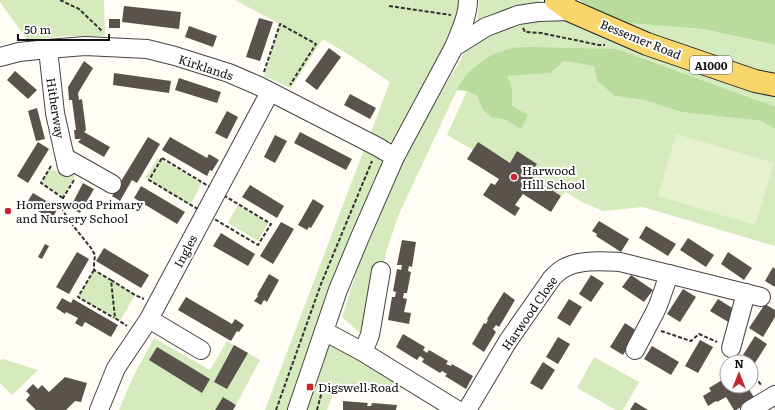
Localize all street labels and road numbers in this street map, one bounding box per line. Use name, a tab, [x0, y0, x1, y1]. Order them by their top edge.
street label: Bessemer Road	[598, 15, 685, 64]
street label: Kirklands	[176, 50, 236, 85]
road number: A1000	[690, 56, 732, 74]
street label: Hitherway	[42, 76, 70, 140]
street label: Ingles	[169, 231, 201, 271]
street label: Harwood Close	[497, 272, 561, 354]

